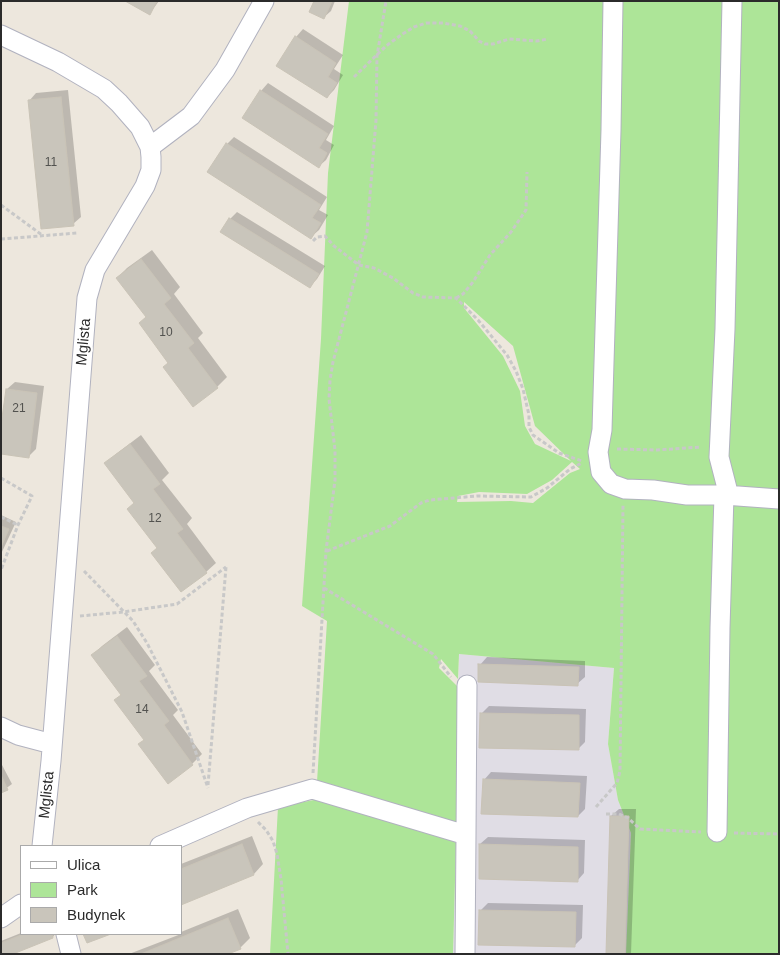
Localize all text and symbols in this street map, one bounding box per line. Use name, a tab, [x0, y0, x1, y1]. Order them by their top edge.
house number: 11	[45, 156, 57, 170]
street label: Mglista	[73, 318, 95, 366]
house number: 10	[159, 326, 173, 340]
house number: 21	[12, 402, 26, 416]
house number: 12	[148, 512, 162, 526]
house number: 14	[135, 703, 149, 717]
street label: Mglista	[36, 770, 58, 820]
legend	[20, 845, 182, 935]
text: Ulica	[67, 856, 100, 873]
text: Park	[67, 881, 98, 898]
text: Budynek	[67, 906, 125, 923]

